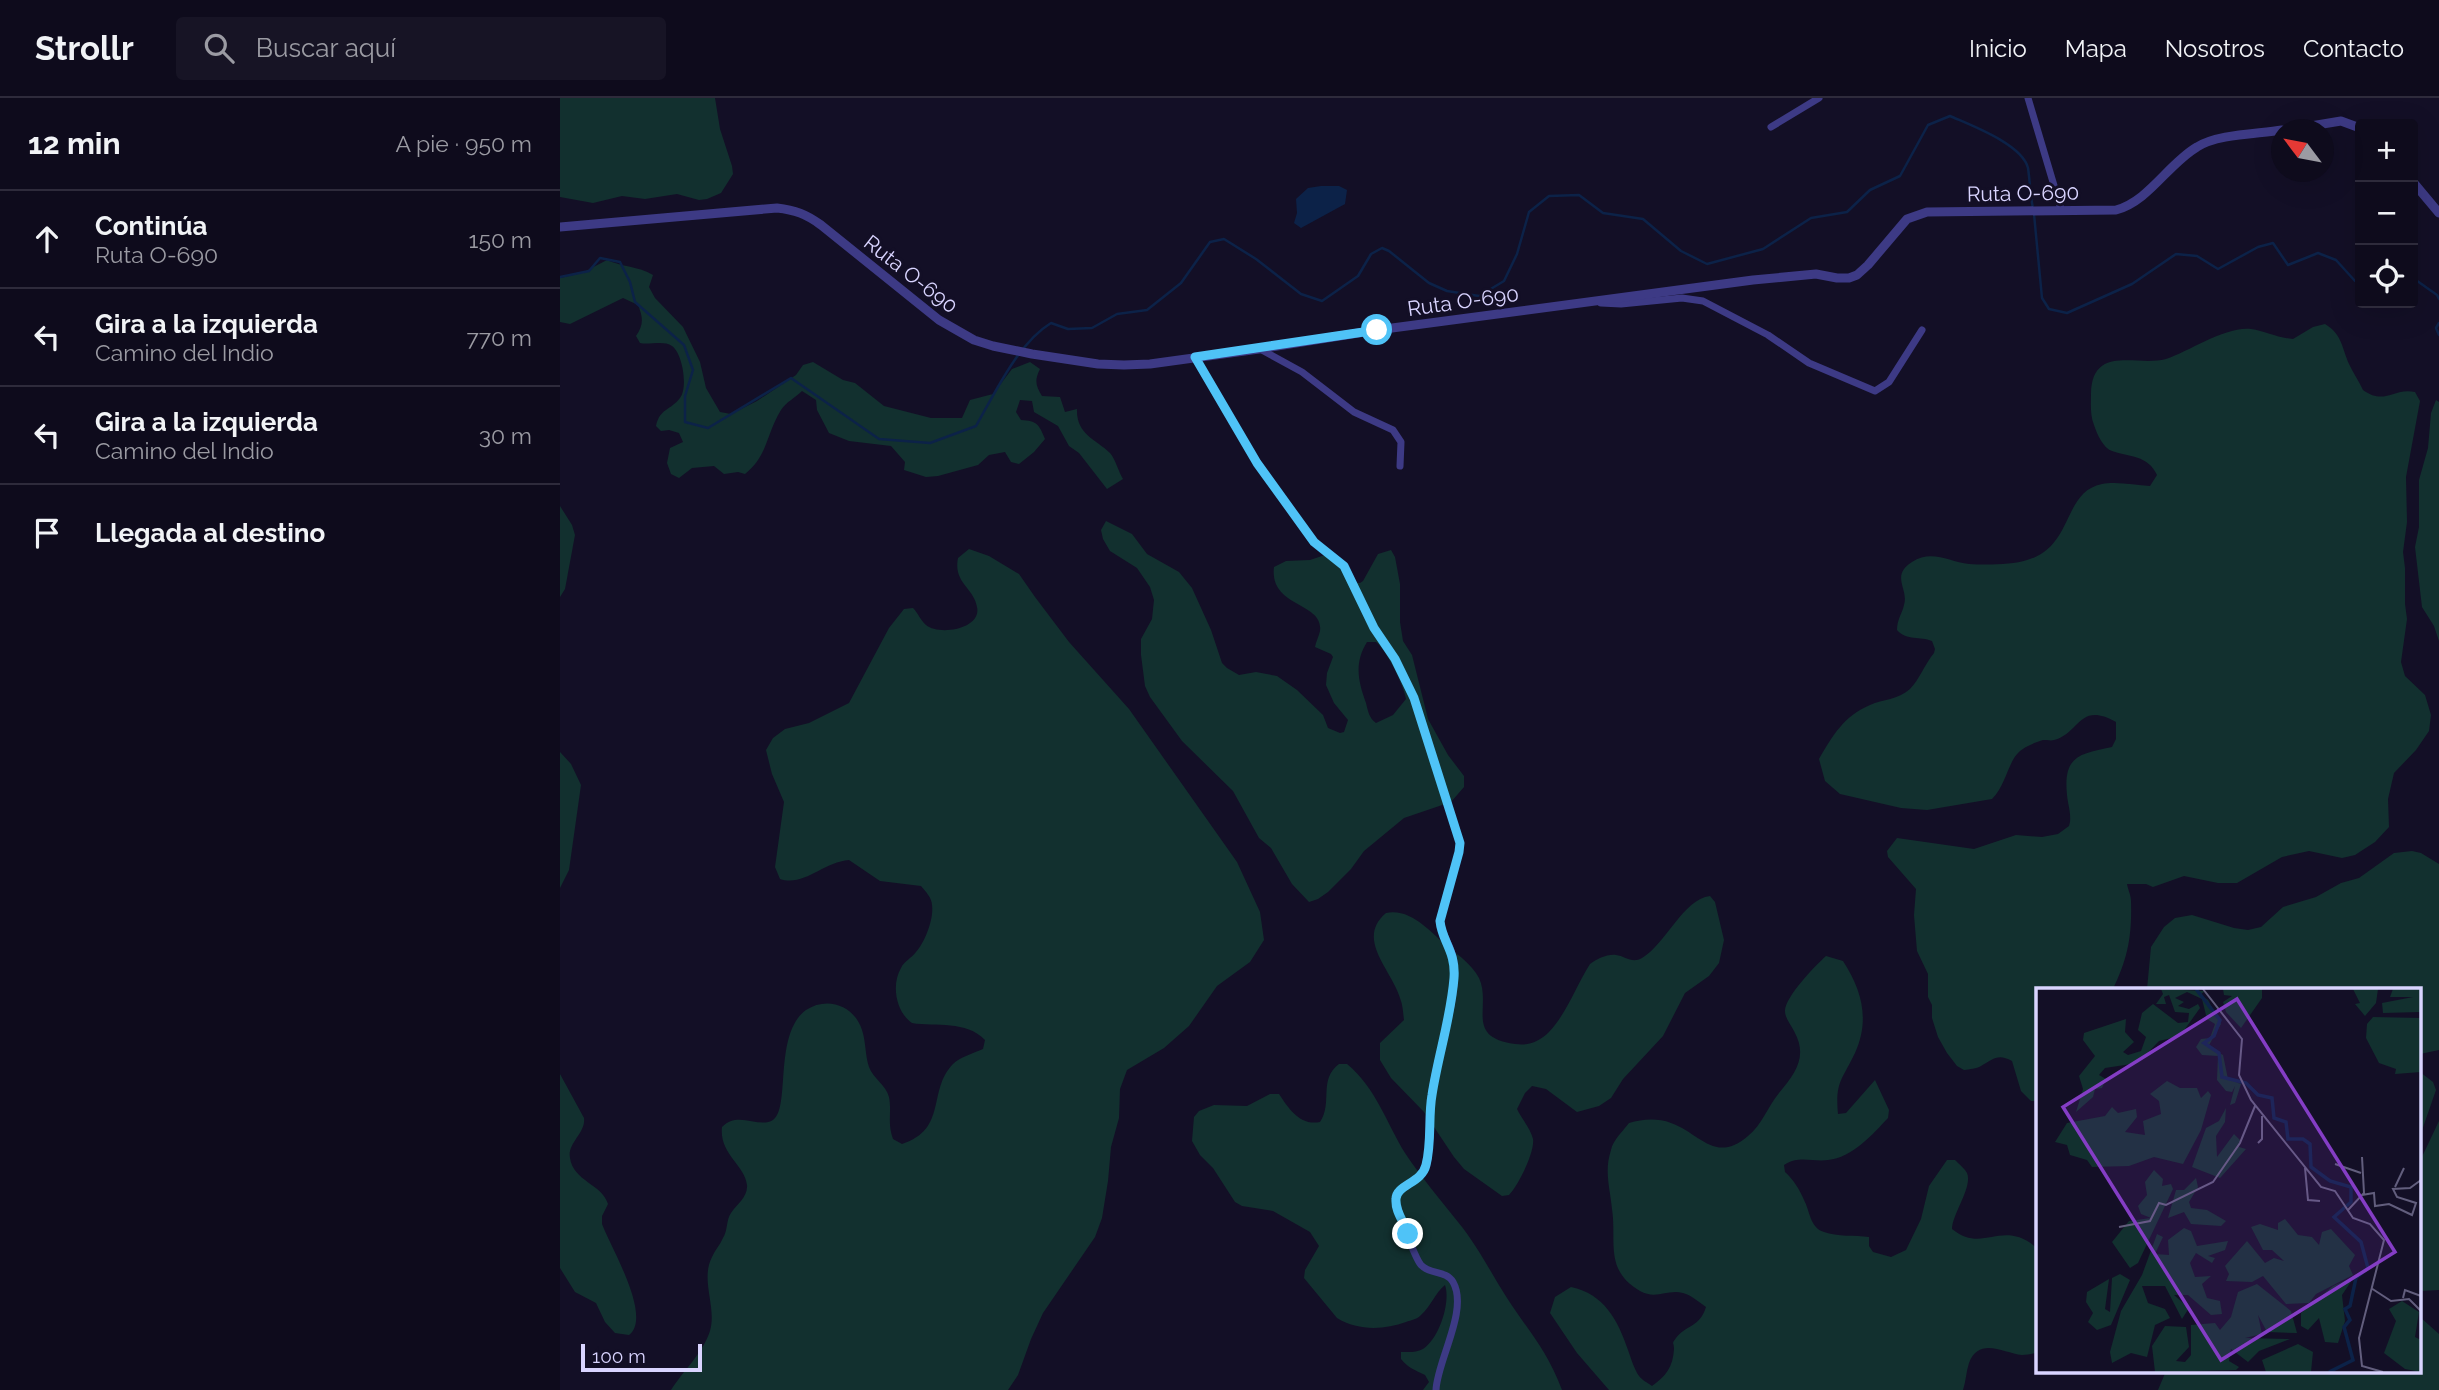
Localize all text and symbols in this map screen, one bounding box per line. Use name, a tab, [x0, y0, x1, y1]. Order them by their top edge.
search box	[176, 17, 666, 80]
text: Strollr	[35, 29, 134, 68]
icon: search	[200, 29, 238, 67]
text: Buscar aquí	[256, 33, 396, 63]
text: Inicio	[1969, 34, 2027, 63]
text: Mapa	[2065, 34, 2127, 63]
text: Nosotros	[2165, 34, 2265, 63]
text: Contacto	[2303, 34, 2404, 63]
north arrow	[2271, 119, 2334, 182]
map controls	[2355, 119, 2418, 308]
button: +	[2355, 119, 2418, 182]
text: 12 min	[28, 126, 121, 161]
text: A pie · 950 m	[395, 130, 532, 157]
street label: Ruta O-690	[1967, 180, 2079, 206]
button: −	[2355, 182, 2418, 245]
text: Continúa	[95, 211, 207, 241]
icon: ahead	[28, 220, 66, 258]
text: 150 m	[469, 226, 532, 253]
street label: Ruta O-690	[859, 230, 963, 318]
text: Ruta O-690	[95, 241, 218, 268]
button: locate	[2355, 245, 2418, 308]
street label: Ruta O-690	[1406, 281, 1520, 321]
text: Gira a la izquierda	[95, 309, 318, 339]
route start	[1361, 314, 1392, 345]
icon: left	[28, 318, 66, 356]
text: 770 m	[466, 324, 532, 351]
text: Camino del Indio	[95, 339, 274, 366]
text: Gira a la izquierda	[95, 407, 318, 437]
icon: left	[28, 416, 66, 454]
text: 30 m	[479, 422, 532, 449]
text: Camino del Indio	[95, 437, 274, 464]
icon: arrive	[28, 514, 66, 552]
text: Llegada al destino	[95, 518, 325, 548]
inset map	[2036, 988, 2422, 1372]
route end	[1392, 1218, 1423, 1249]
scale bar	[581, 1341, 702, 1373]
text: 100 m	[592, 1345, 646, 1367]

